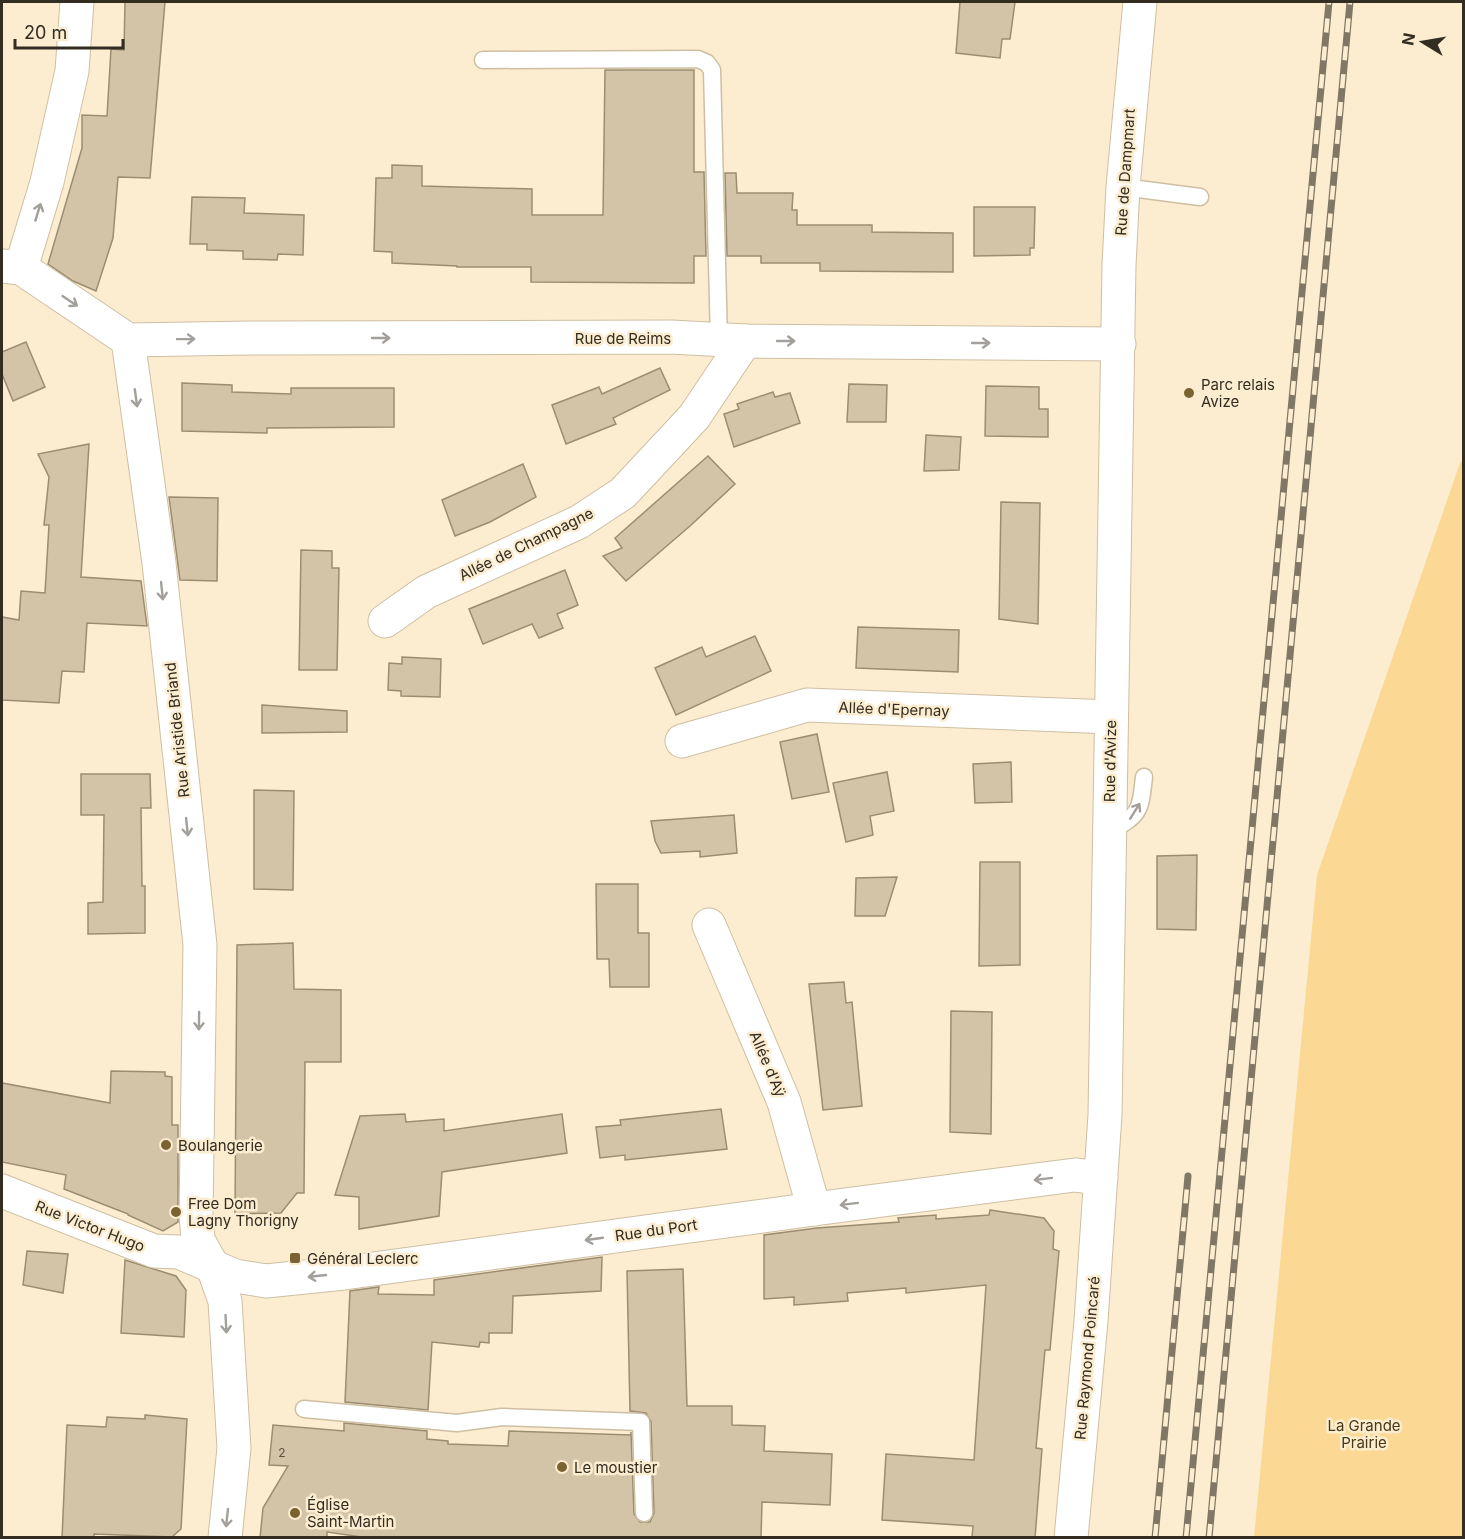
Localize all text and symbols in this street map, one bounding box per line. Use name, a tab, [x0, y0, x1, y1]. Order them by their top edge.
scale bar	[15, 12, 123, 50]
north arrow	[1393, 12, 1453, 72]
text: 20 m	[24, 22, 67, 43]
text: N	[1397, 31, 1419, 47]
street label: Rue de Dampmart	[1111, 108, 1139, 236]
one-way arrow	[33, 203, 44, 222]
one-way arrow	[61, 295, 78, 307]
street label: Rue de Reims	[575, 329, 671, 348]
one-way arrow	[371, 332, 391, 344]
one-way arrow	[176, 333, 196, 345]
one-way arrow	[775, 336, 795, 347]
one-way arrow	[970, 337, 990, 349]
place label: Parc relais Avize	[1201, 375, 1275, 411]
marker: Parc relais Avize	[1182, 386, 1196, 400]
one-way arrow	[130, 388, 141, 407]
street label: Allée de Champagne	[456, 503, 596, 585]
one-way arrow	[157, 581, 168, 601]
street label: Rue Aristide Briand	[160, 661, 194, 799]
street label: Allée d'Epernay	[838, 698, 951, 720]
street label: Rue d'Avize	[1100, 720, 1120, 802]
one-way arrow	[1130, 803, 1142, 820]
one-way arrow	[182, 816, 193, 836]
one-way arrow	[193, 1011, 205, 1031]
street label: Allée d'Aÿ	[746, 1028, 791, 1100]
place label: Boulangerie	[178, 1136, 263, 1155]
marker: Boulangerie	[159, 1138, 173, 1152]
one-way arrow	[1033, 1174, 1053, 1185]
place label: Free Dom Lagny Thorigny	[188, 1194, 299, 1230]
street label: Rue Victor Hugo	[33, 1196, 147, 1256]
one-way arrow	[840, 1199, 860, 1210]
marker: Free Dom Lagny Thorigny	[169, 1205, 183, 1219]
street label: Rue du Port	[614, 1215, 699, 1245]
one-way arrow	[584, 1234, 604, 1245]
place label: Général Leclerc	[307, 1249, 419, 1268]
marker: Général Leclerc	[288, 1251, 302, 1265]
one-way arrow	[308, 1271, 328, 1282]
street label: Rue Raymond Poincaré	[1070, 1275, 1104, 1441]
one-way arrow	[221, 1313, 232, 1333]
park label: La Grande Prairie	[1327, 1416, 1401, 1452]
house number: 2	[278, 1445, 286, 1460]
place label: Le moustier	[574, 1458, 658, 1477]
marker: Le moustier	[555, 1460, 569, 1474]
place label: Église Saint-Martin	[307, 1495, 394, 1531]
marker: Église Saint-Martin	[288, 1506, 302, 1520]
one-way arrow	[221, 1508, 232, 1528]

